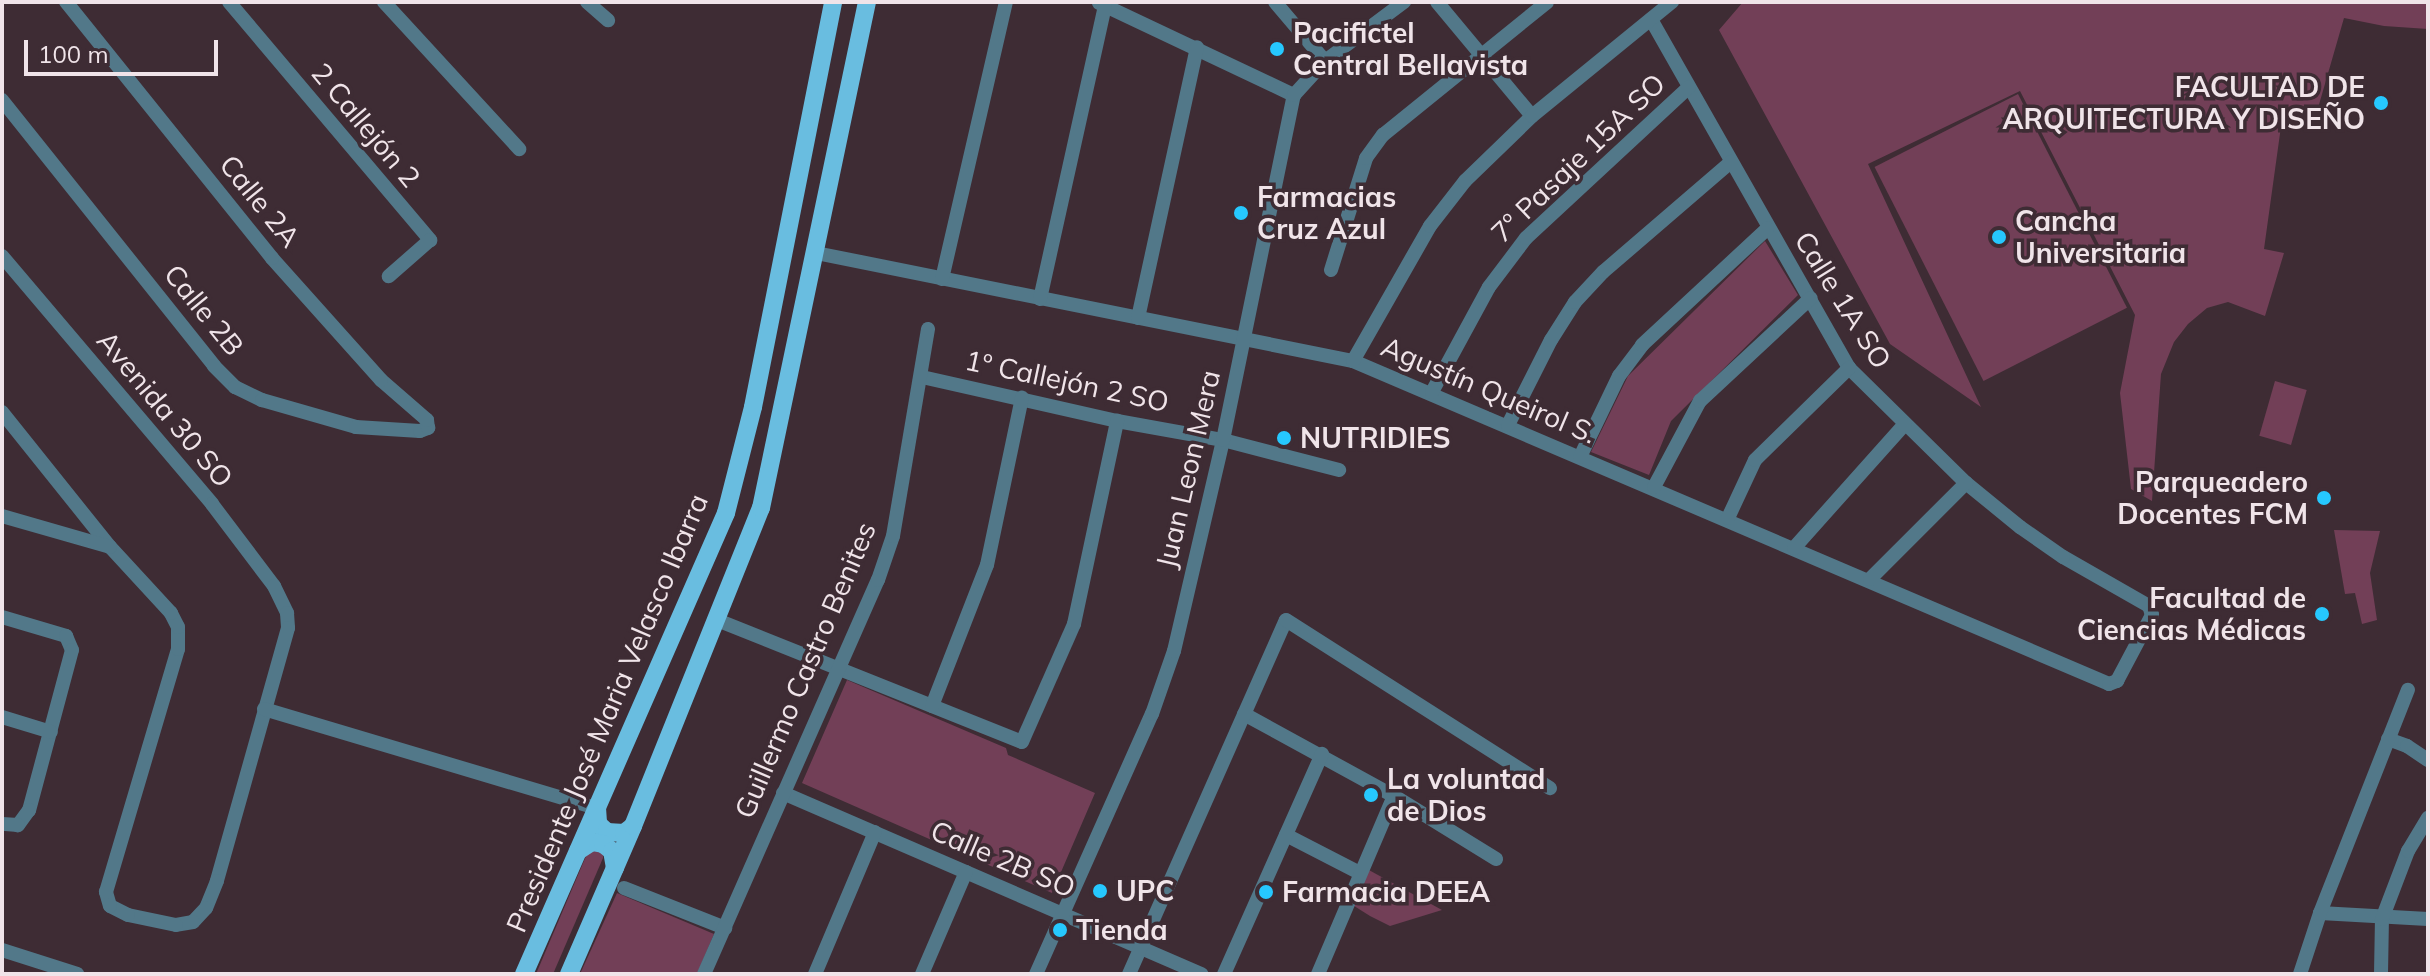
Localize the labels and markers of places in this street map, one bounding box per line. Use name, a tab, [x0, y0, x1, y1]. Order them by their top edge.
place label: Pacifictel Central Bellavista	[1293, 16, 1528, 82]
marker: Pacifictel Central Bellavista	[1268, 40, 1286, 58]
place label: FACULTAD DE ARQUITECTURA Y DISEÑO	[2002, 70, 2365, 136]
marker: FACULTAD DE ARQUITECTURA Y DISEÑO	[2372, 94, 2390, 112]
place label: Farmacias Cruz Azul	[1257, 180, 1396, 246]
marker: Farmacias Cruz Azul	[1232, 204, 1250, 222]
place label: Cancha Universitaria	[2015, 204, 2186, 270]
marker: Cancha Universitaria	[1990, 228, 2008, 246]
place label: NUTRIDIES	[1300, 421, 1451, 455]
marker: NUTRIDIES	[1275, 429, 1293, 447]
place label: Parqueadero Docentes FCM	[2117, 465, 2308, 531]
marker: Parqueadero Docentes FCM	[2315, 489, 2333, 507]
place label: Facultad de Ciencias Médicas	[2077, 581, 2306, 647]
marker: Facultad de Ciencias Médicas	[2313, 605, 2331, 623]
place label: La voluntad de Dios	[1387, 762, 1545, 828]
marker: La voluntad de Dios	[1362, 786, 1380, 804]
place label: UPC	[1116, 874, 1174, 908]
place label: Farmacia DEEA	[1282, 875, 1490, 909]
marker: UPC	[1091, 882, 1109, 900]
marker: Farmacia DEEA	[1257, 883, 1275, 901]
place label: Tienda	[1076, 913, 1168, 947]
marker: Tienda	[1051, 921, 1069, 939]

